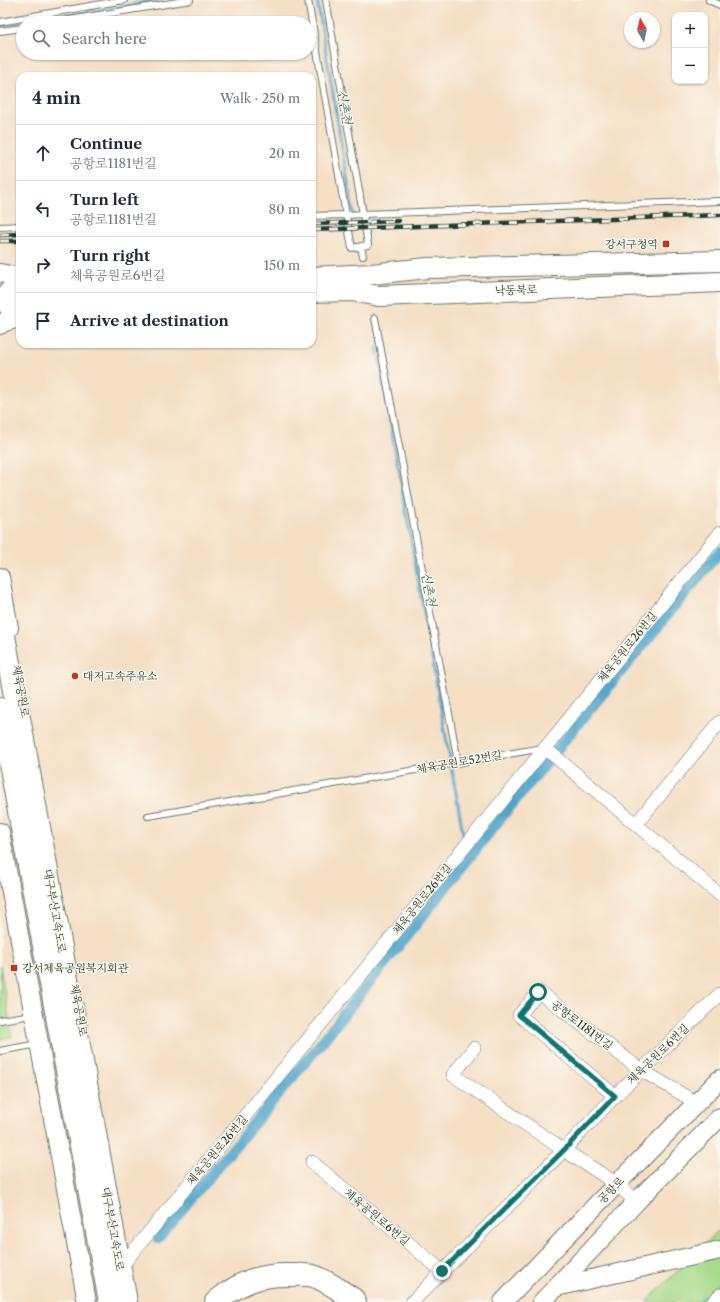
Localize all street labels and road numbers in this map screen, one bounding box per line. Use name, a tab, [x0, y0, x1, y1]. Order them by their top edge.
street label: 낙동북로	[495, 282, 538, 298]
street label: 체육공원로26번길	[594, 609, 660, 685]
street label: 체육공원로	[9, 664, 33, 719]
street label: 체육공원로52번길	[415, 748, 503, 776]
street label: 체육공원로26번길	[389, 861, 455, 937]
street label: 대구부산고속도로	[41, 868, 69, 954]
street label: 체육공원로	[67, 983, 91, 1038]
street label: 공항로1181번길	[548, 997, 616, 1053]
street label: 체육공원로6번길	[624, 1021, 692, 1087]
street label: 체육공원로26번길	[184, 1112, 250, 1188]
street label: 공항로	[595, 1173, 627, 1206]
street label: 대구부산고속도로	[99, 1186, 127, 1272]
street label: 체육공원로6번길	[342, 1186, 412, 1248]

